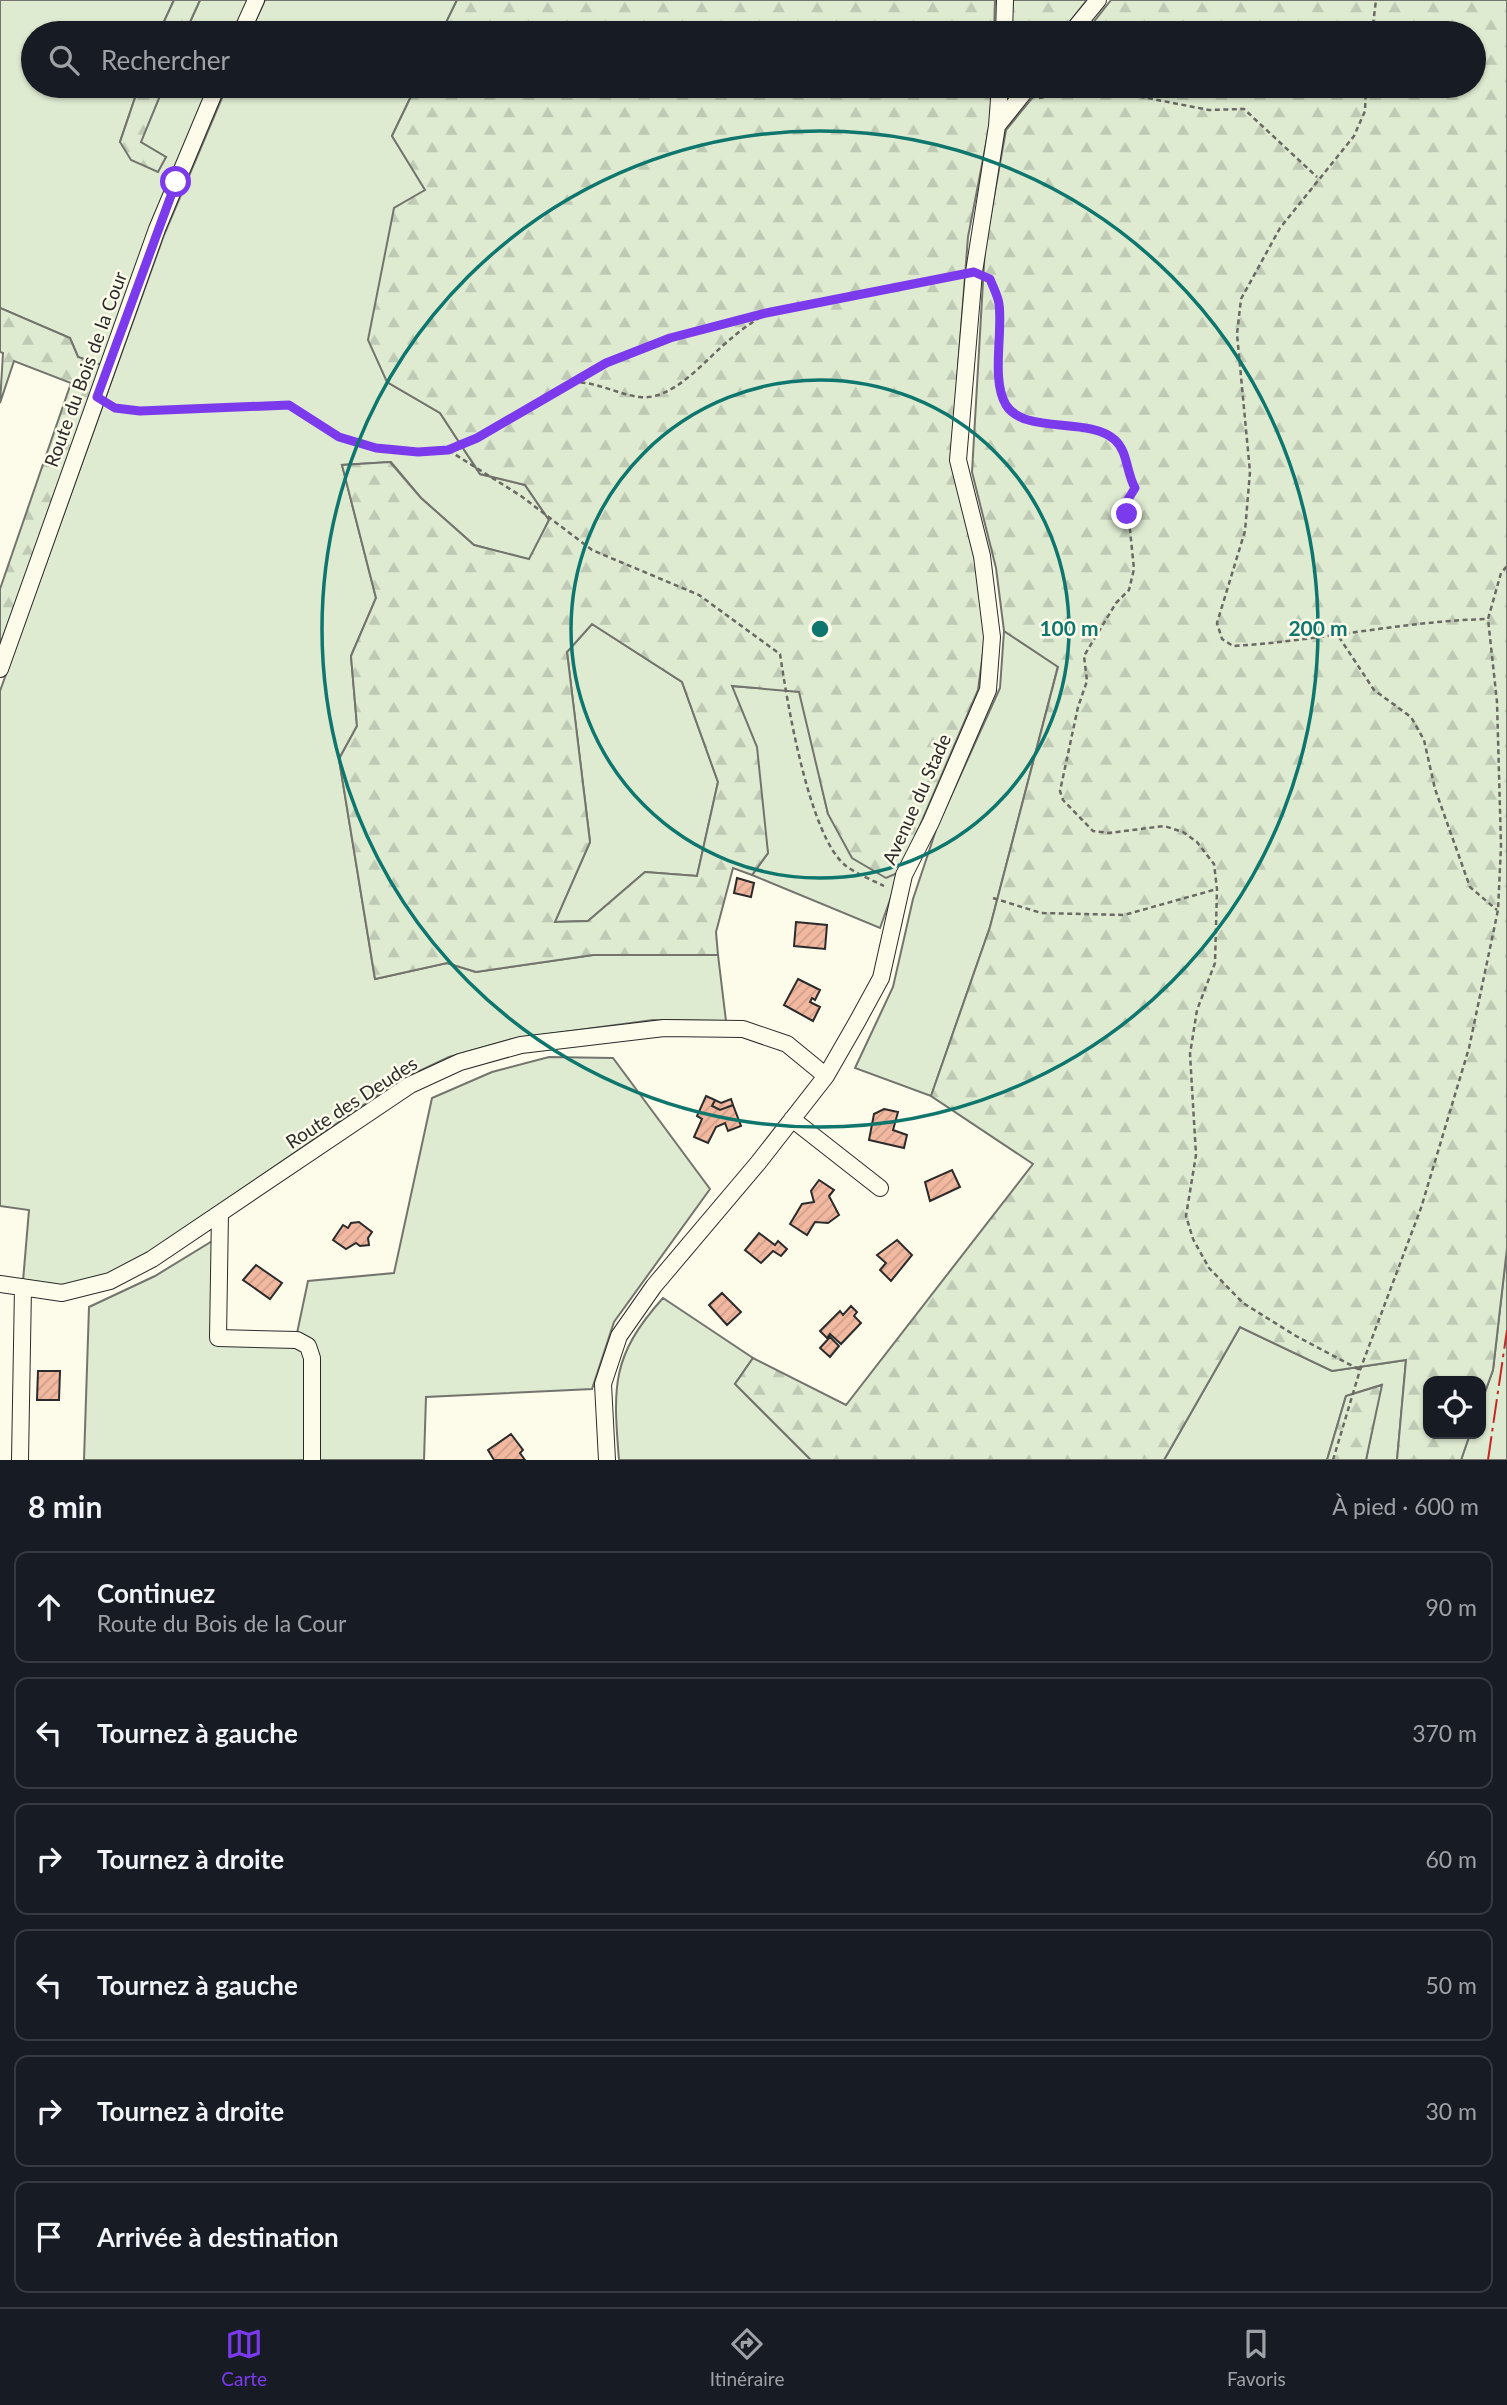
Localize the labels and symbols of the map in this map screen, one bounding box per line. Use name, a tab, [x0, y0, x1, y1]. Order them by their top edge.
route start	[160, 166, 191, 197]
street label: Route du Bois de la Cour	[39, 268, 131, 470]
route end	[1111, 498, 1142, 529]
text: 100 m	[1039, 615, 1099, 640]
text: 200 m	[1288, 615, 1348, 640]
centre of rings	[808, 617, 832, 641]
street label: Avenue du Stade	[877, 730, 955, 868]
street label: Route des Deudes	[281, 1051, 421, 1153]

